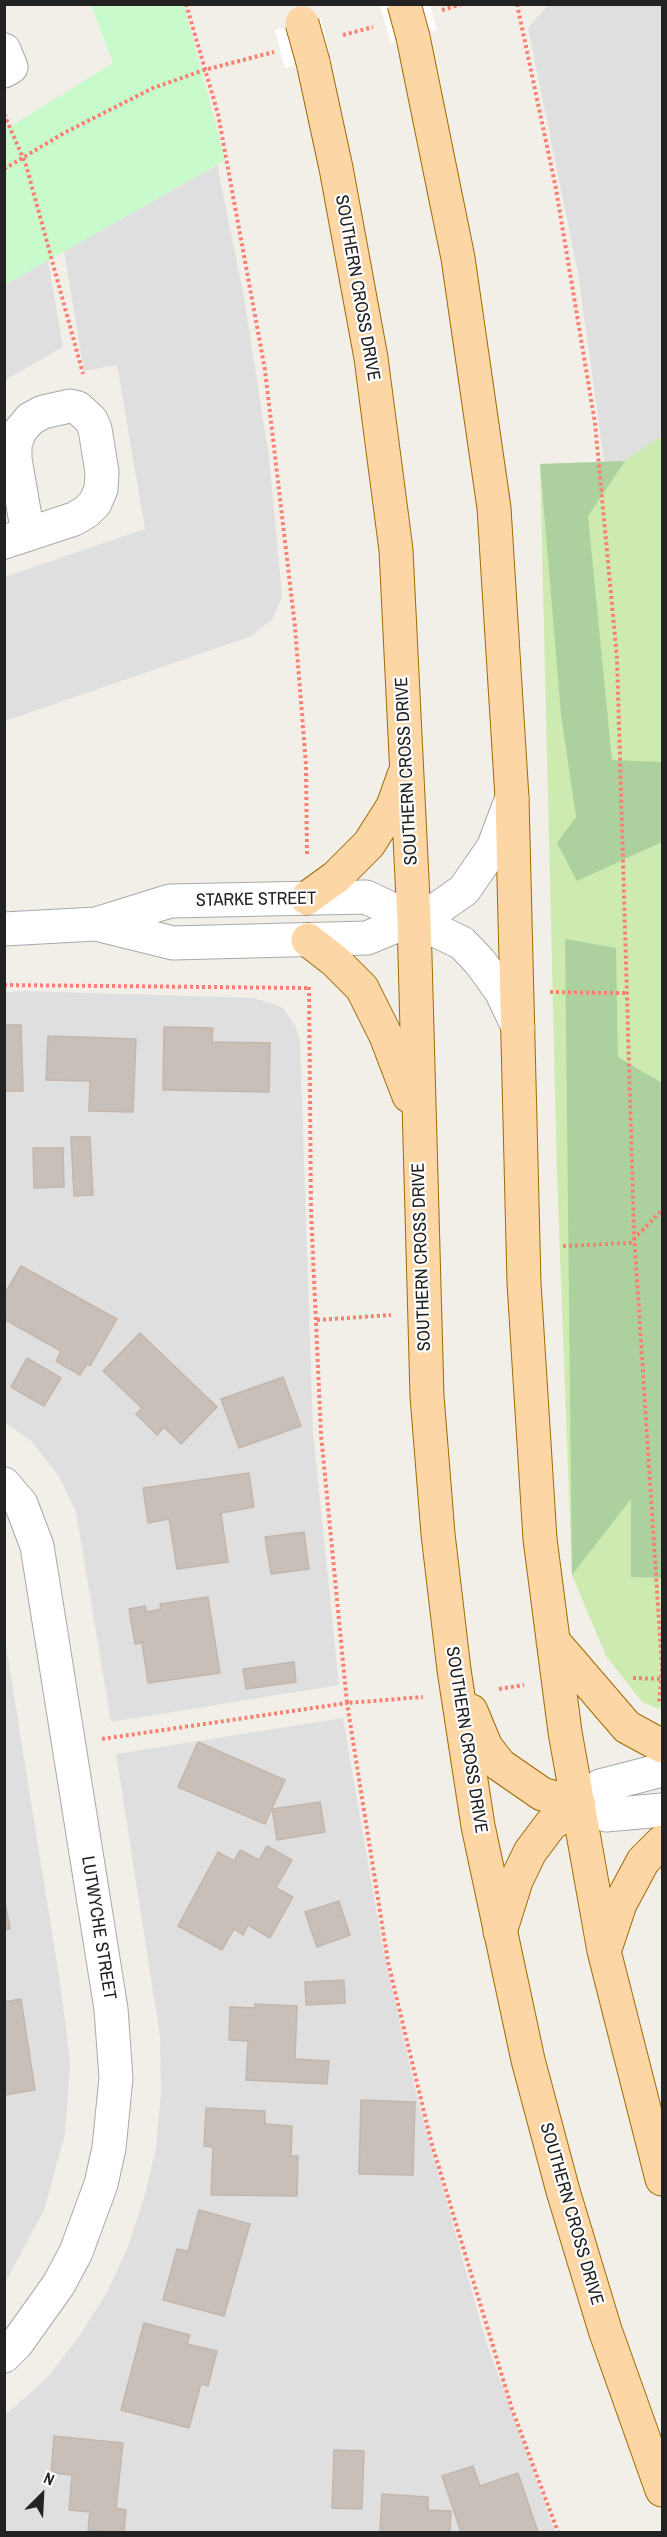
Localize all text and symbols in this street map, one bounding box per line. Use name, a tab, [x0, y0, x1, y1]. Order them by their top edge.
street label: SOUTHERN CROSS DRIVE	[330, 193, 384, 383]
street label: SOUTHERN CROSS DRIVE	[391, 676, 423, 866]
street label: STARKE STREET	[196, 888, 316, 912]
street label: SOUTHERN CROSS DRIVE	[408, 1162, 436, 1352]
street label: SOUTHERN CROSS DRIVE	[441, 1645, 491, 1835]
street label: LUTWYCHE STREET	[76, 1855, 120, 2001]
street label: SOUTHERN CROSS DRIVE	[535, 2120, 607, 2308]
north arrow	[12, 2465, 72, 2525]
text: N	[41, 2467, 58, 2491]

